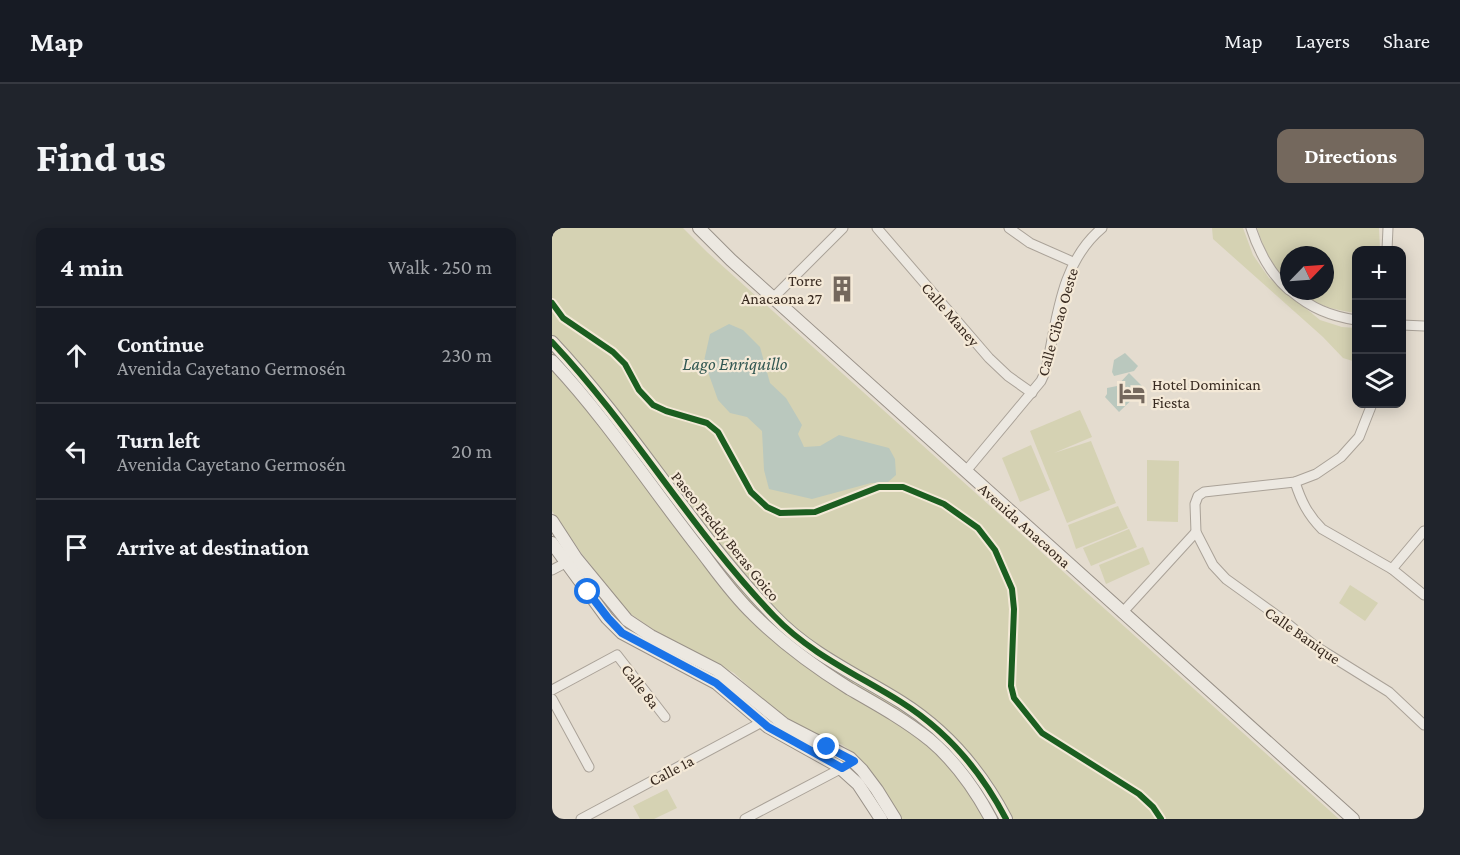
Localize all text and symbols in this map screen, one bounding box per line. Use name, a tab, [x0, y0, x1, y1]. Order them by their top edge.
text: Map	[30, 26, 83, 57]
text: Map	[1224, 29, 1263, 53]
text: Layers	[1296, 29, 1350, 53]
text: Share	[1383, 29, 1430, 53]
button: Directions	[1277, 129, 1424, 183]
text: Find us	[36, 133, 166, 180]
north arrow	[1280, 246, 1334, 300]
map controls	[1352, 246, 1406, 408]
button: +	[1352, 246, 1406, 300]
text: 4 min	[60, 253, 124, 282]
text: Walk · 250 m	[388, 256, 492, 278]
street label: Calle Cibao Oeste	[1034, 266, 1081, 378]
place label: Torre Anacaona 27	[741, 272, 823, 307]
building icon: Torre Anacaona 27	[827, 274, 857, 304]
street label: Calle Maney	[918, 279, 983, 351]
button: −	[1352, 300, 1406, 354]
text: Continue	[117, 332, 204, 357]
icon: ahead	[60, 339, 93, 372]
text: 230 m	[442, 344, 492, 366]
water label: Lago Enriquillo	[683, 354, 788, 374]
button: layers	[1352, 354, 1406, 408]
text: Avenida Cayetano Germosén	[117, 357, 346, 379]
place label: Hotel Dominican Fiesta	[1152, 376, 1261, 411]
hotel icon: Hotel Dominican Fiesta	[1117, 378, 1147, 408]
text: Turn left	[117, 428, 200, 453]
icon: left	[60, 435, 93, 468]
text: 20 m	[451, 440, 492, 462]
text: Avenida Cayetano Germosén	[117, 453, 346, 475]
street label: Paseo Freddy Beras Goico	[667, 468, 783, 605]
street label: Avenida Anacaona	[975, 480, 1075, 571]
icon: arrive	[60, 531, 93, 564]
text: Arrive at destination	[117, 535, 309, 560]
route start	[574, 578, 600, 604]
street label: Calle Banique	[1261, 603, 1344, 668]
street label: Calle 8a	[618, 661, 663, 712]
route end	[813, 733, 839, 759]
street label: Calle 1a	[646, 751, 697, 789]

